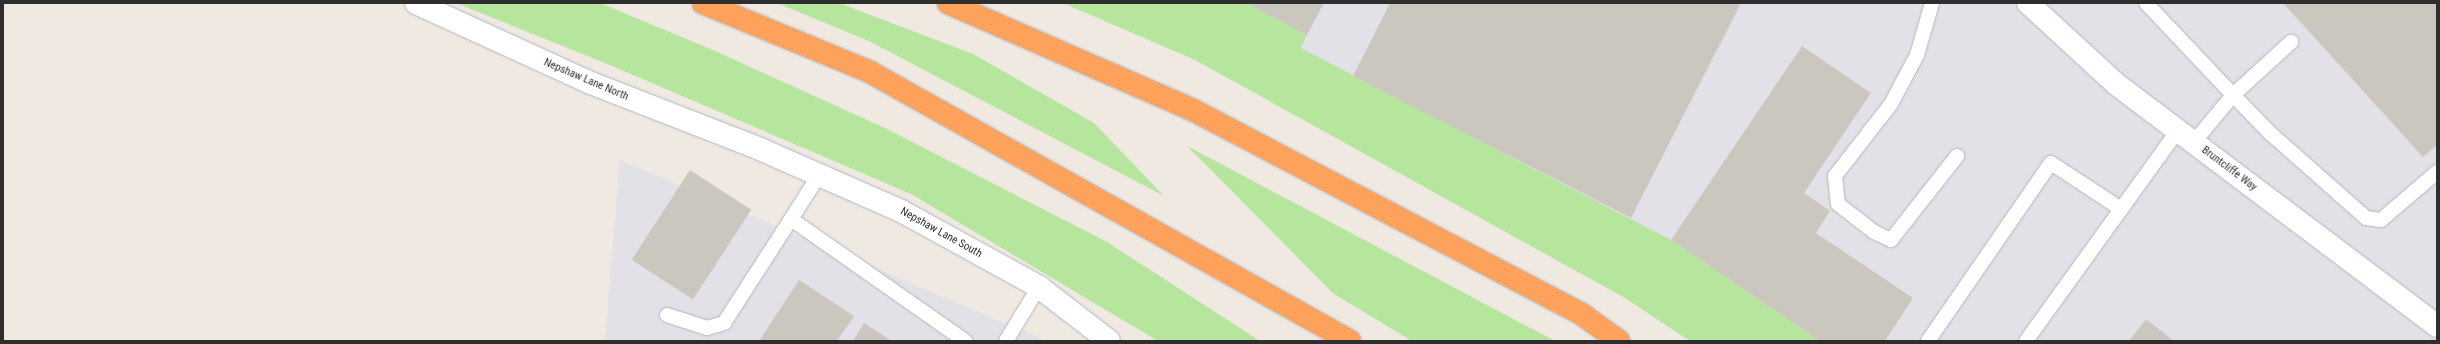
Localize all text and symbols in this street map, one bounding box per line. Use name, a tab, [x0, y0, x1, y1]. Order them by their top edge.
street label: Nepshaw Lane North	[542, 56, 630, 104]
street label: Bruntcliffe Way	[2199, 144, 2259, 194]
street label: Nepshaw Lane South	[898, 205, 984, 261]

